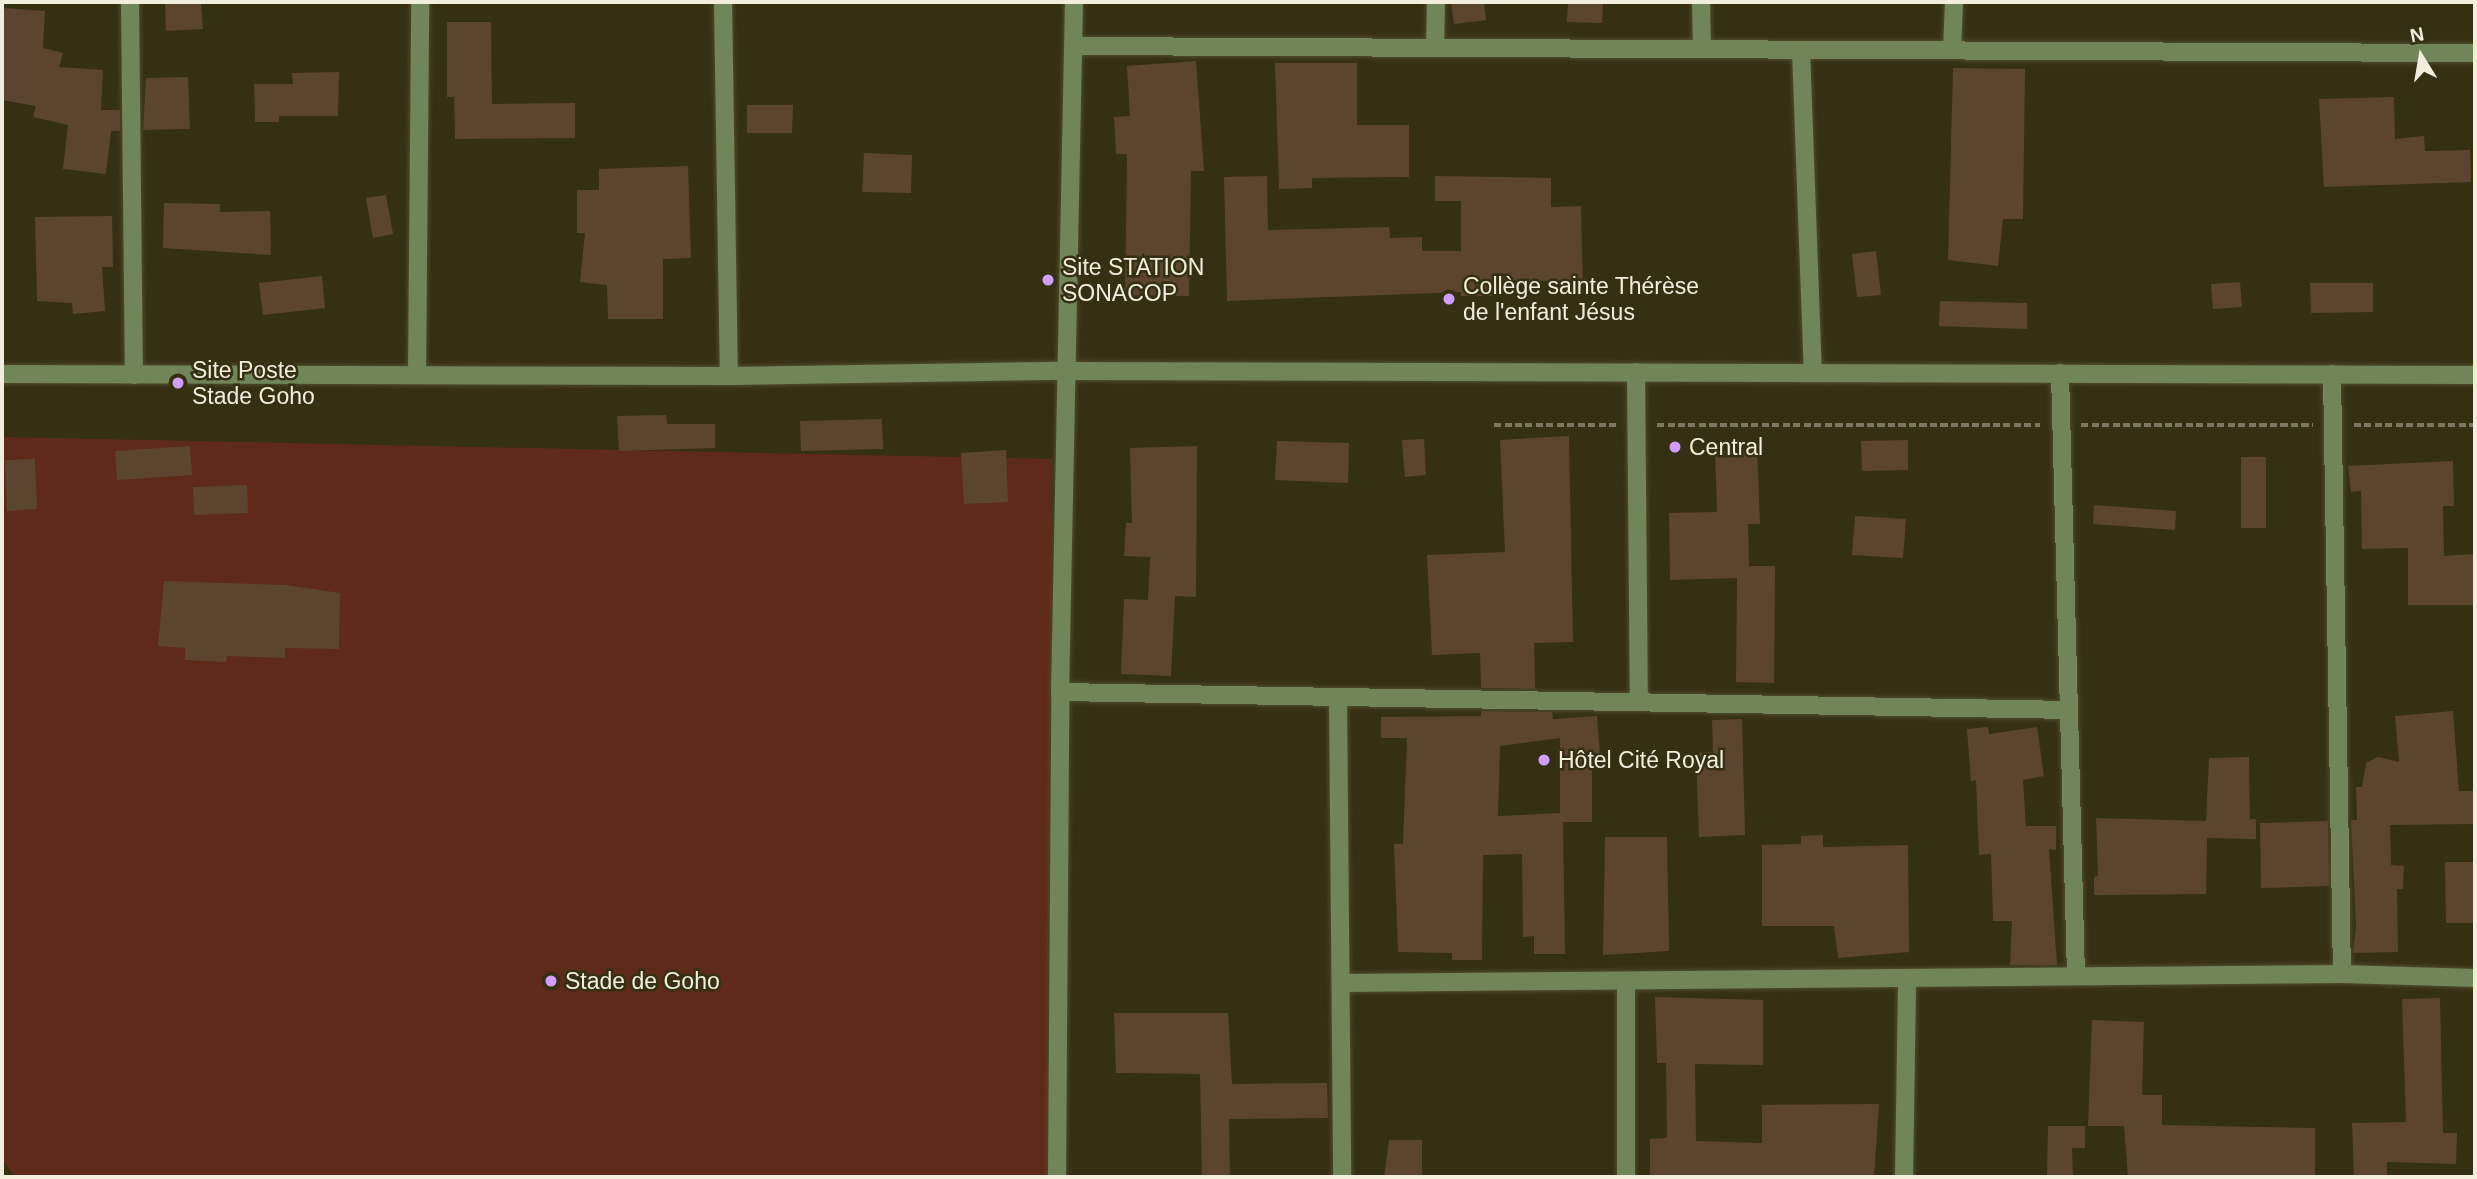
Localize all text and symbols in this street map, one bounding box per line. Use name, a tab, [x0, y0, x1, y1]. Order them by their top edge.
north arrow	[2386, 21, 2456, 91]
text: N	[2408, 23, 2426, 47]
place label: Site STATION SONACOP	[1062, 253, 1204, 307]
marker: Site STATION SONACOP	[1040, 272, 1056, 288]
place label: Collège sainte Thérèse de l'enfant Jésus	[1463, 272, 1700, 326]
marker: Collège sainte Thérèse de l'enfant Jésus	[1441, 291, 1457, 307]
place label: Site Poste Stade Goho	[192, 356, 315, 410]
marker: Site Poste Stade Goho	[170, 375, 186, 391]
place label: Central	[1689, 433, 1763, 461]
marker: Central	[1667, 439, 1683, 455]
place label: Hôtel Cité Royal	[1558, 746, 1724, 774]
marker: Hôtel Cité Royal	[1536, 752, 1552, 768]
place label: Stade de Goho	[565, 967, 720, 995]
marker: Stade de Goho	[543, 973, 559, 989]

